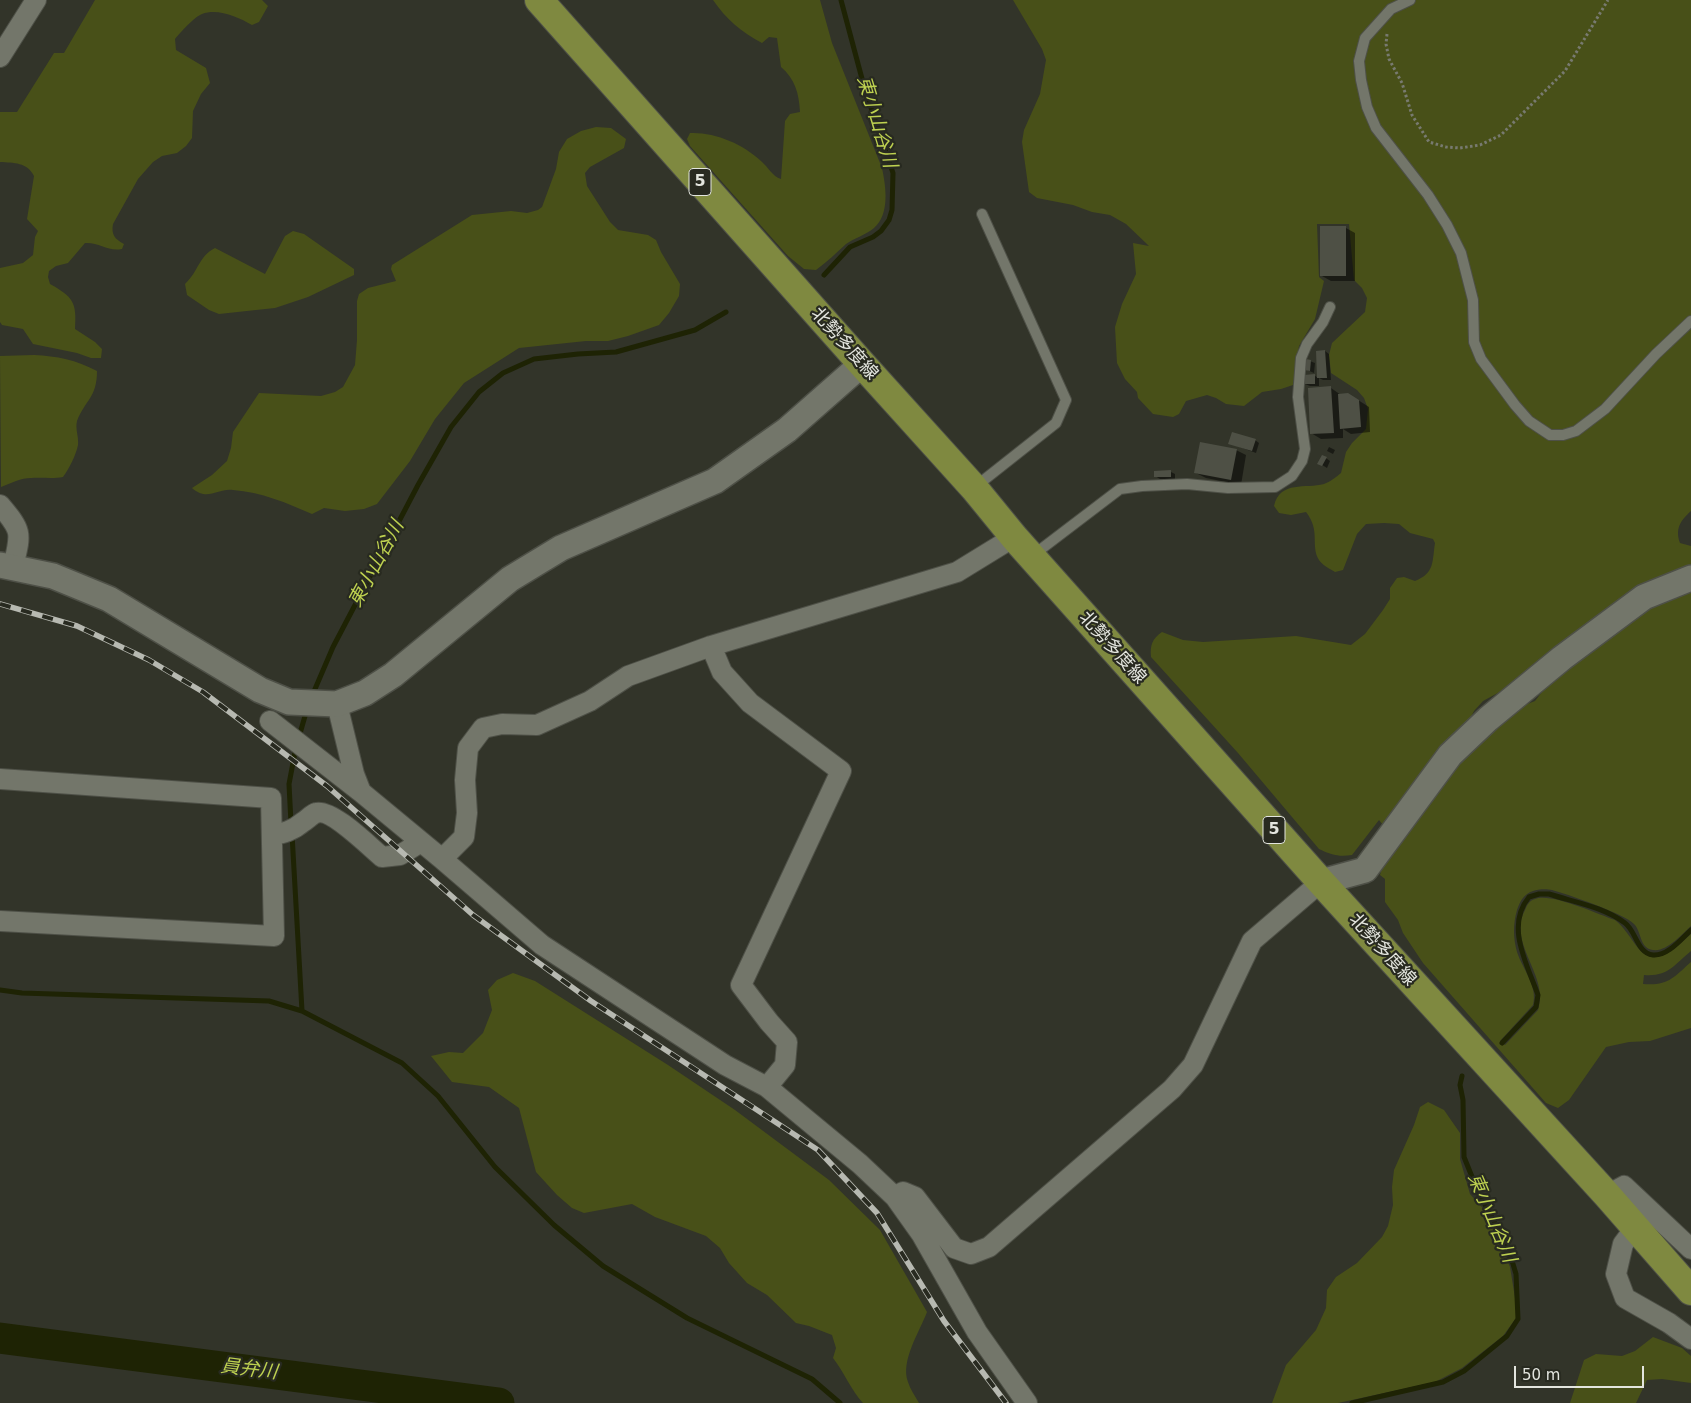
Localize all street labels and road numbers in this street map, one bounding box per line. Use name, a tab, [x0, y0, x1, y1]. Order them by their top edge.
road number: 5	[689, 168, 711, 196]
street label: 北勢多度線	[806, 303, 882, 385]
street label: 北勢多度線	[1074, 607, 1150, 689]
road number: 5	[1263, 816, 1285, 844]
street label: 北勢多度線	[1344, 909, 1420, 991]

